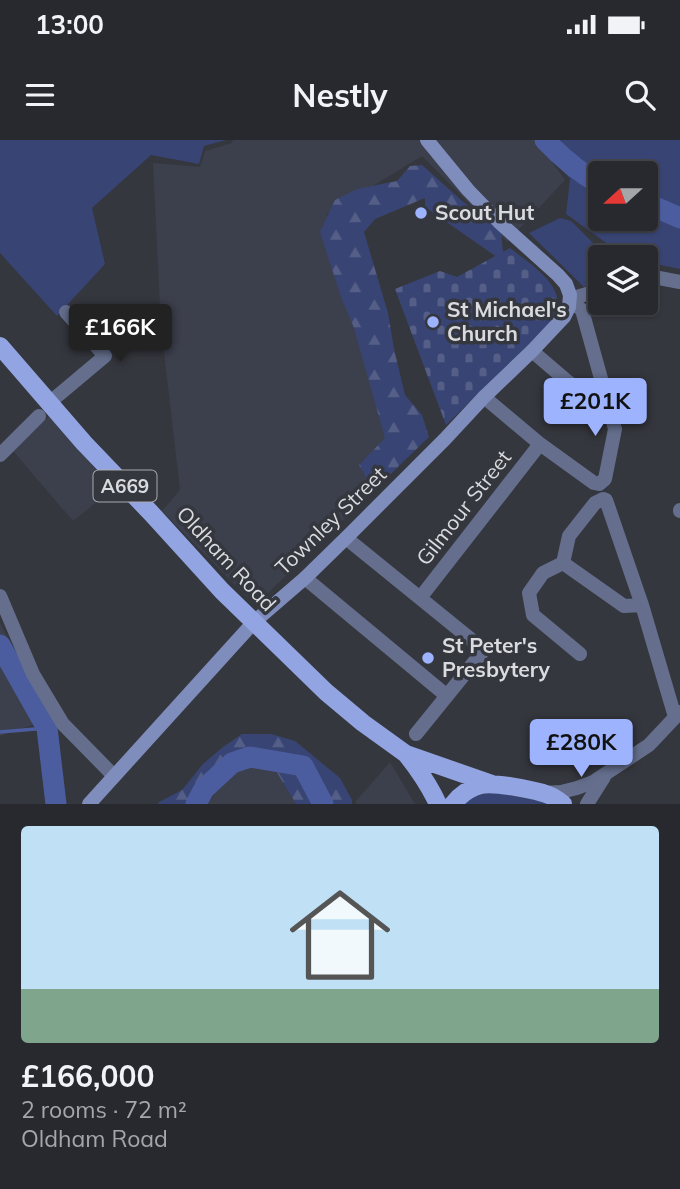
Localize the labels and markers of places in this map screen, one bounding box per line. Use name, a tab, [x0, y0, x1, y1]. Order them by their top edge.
place label: Scout Hut	[435, 199, 534, 225]
marker: Scout Hut	[413, 205, 429, 221]
place label: St Michael's Church	[447, 296, 567, 346]
pin: £166K	[71, 304, 169, 364]
marker: St Michael's Church	[425, 314, 441, 330]
pin: £201K	[546, 378, 644, 438]
place label: St Peter's Presbytery	[442, 632, 551, 682]
marker: St Peter's Presbytery	[420, 650, 436, 666]
pin: £280K	[532, 720, 630, 779]

